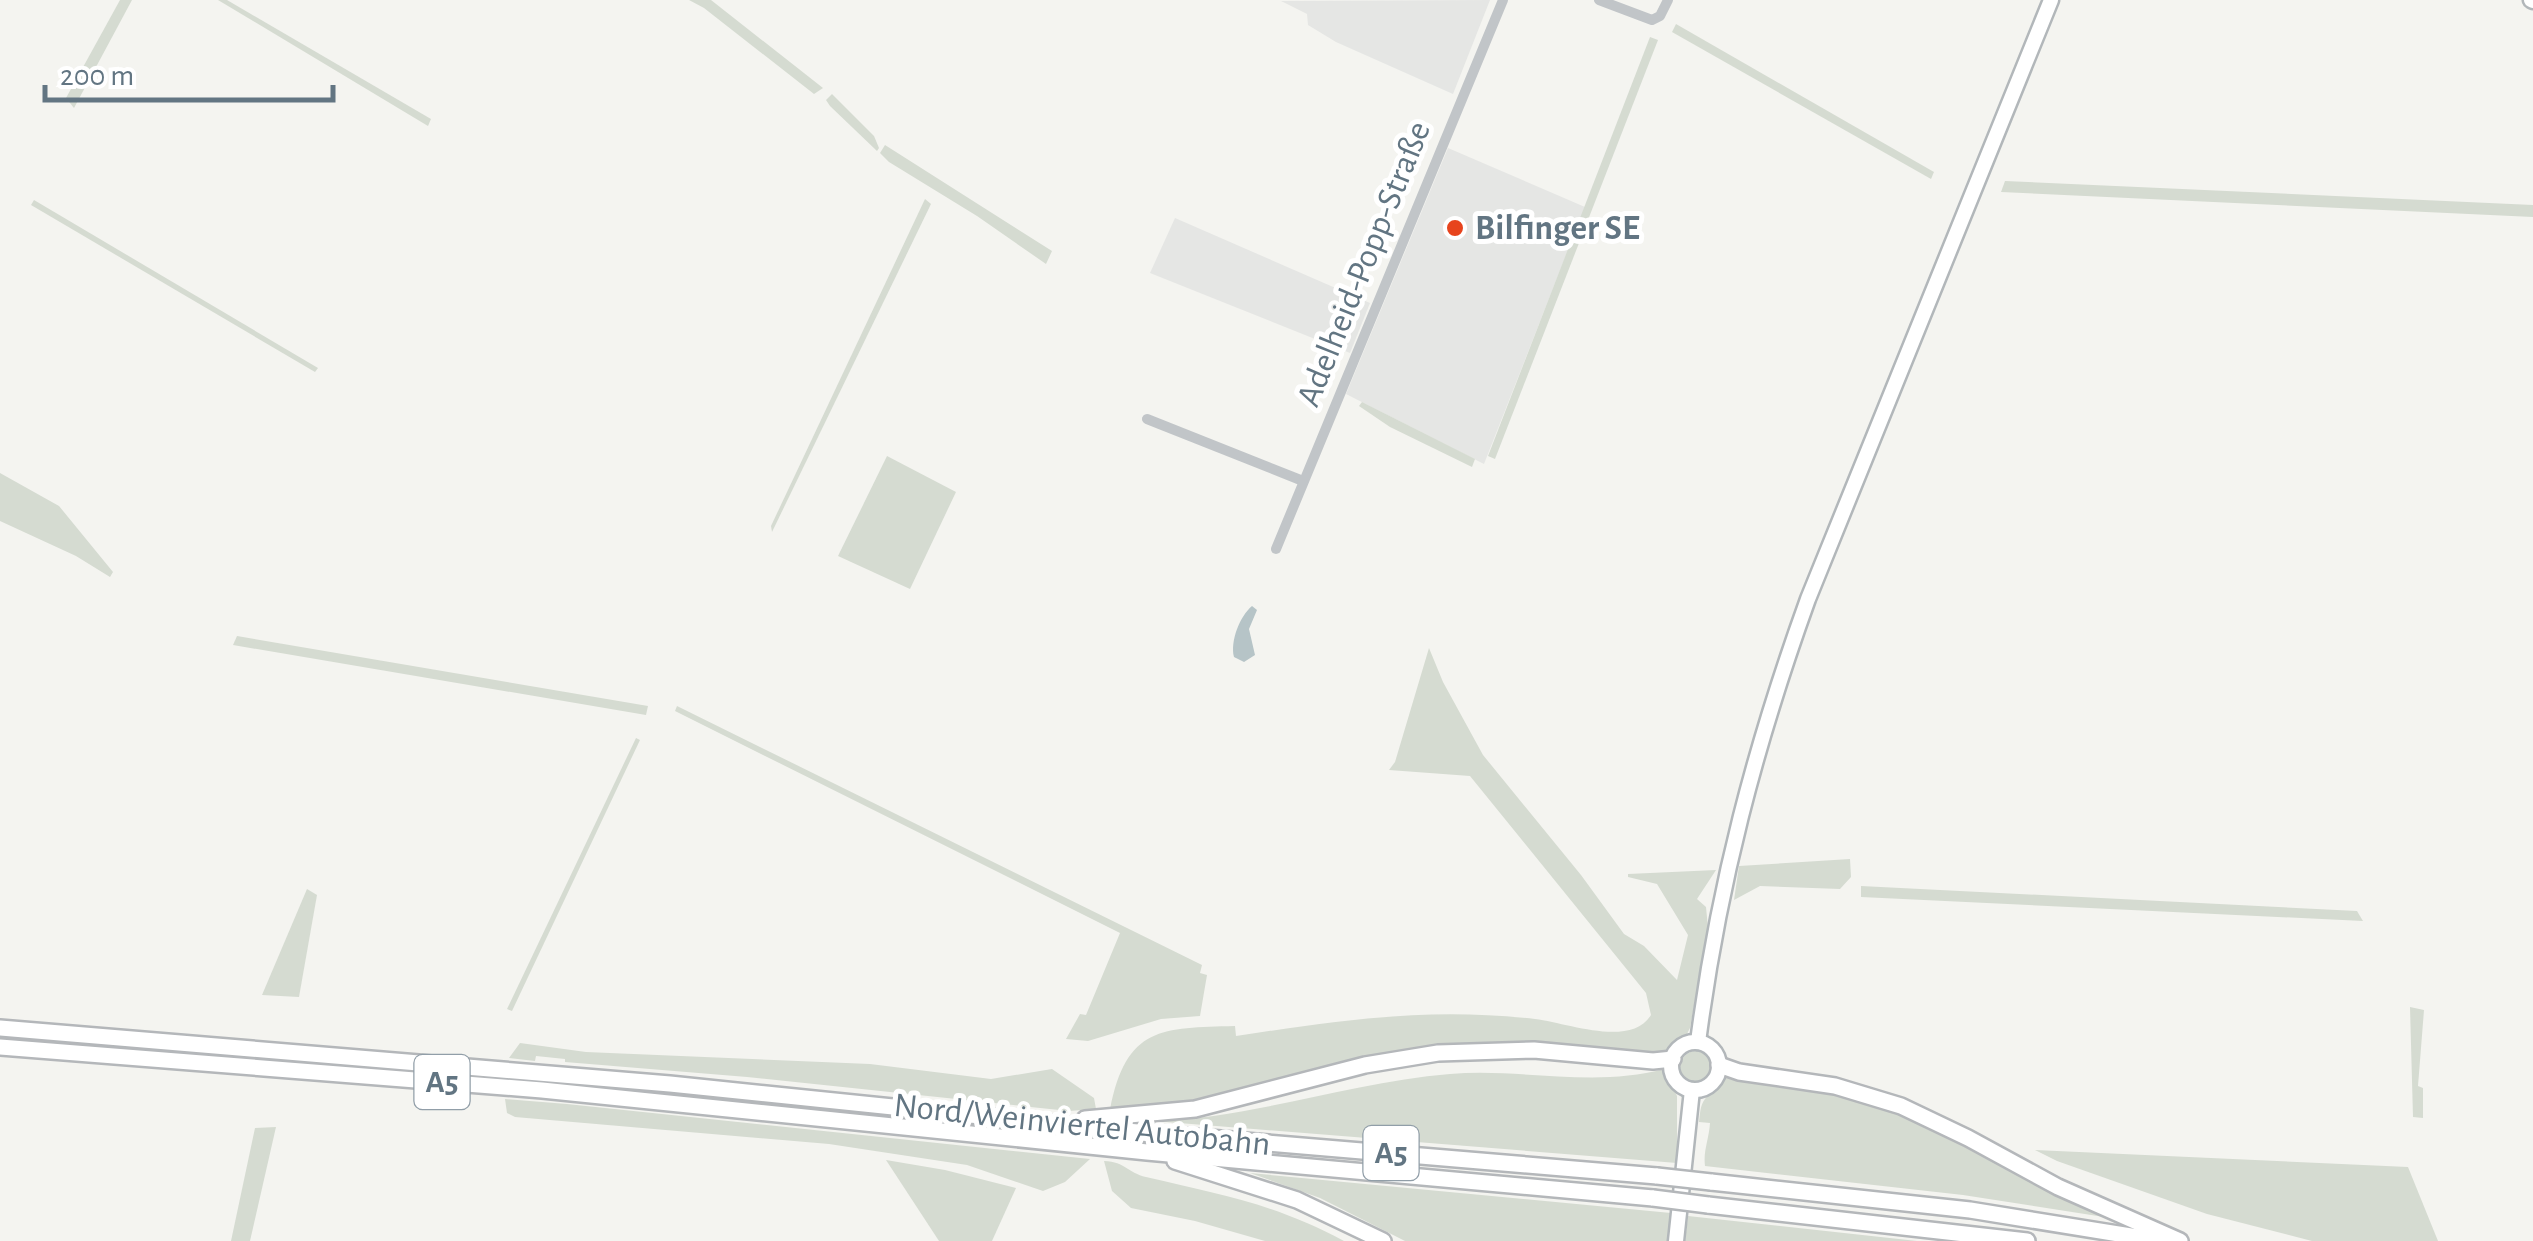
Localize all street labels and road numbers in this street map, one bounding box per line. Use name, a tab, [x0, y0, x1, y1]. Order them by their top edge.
street label: Adelheid-Popp-Straße	[1291, 117, 1437, 411]
road number: A5	[414, 1055, 470, 1109]
street label: Nord/Weinviertel Autobahn	[892, 1088, 1272, 1162]
road number: A5	[1364, 1126, 1418, 1180]

